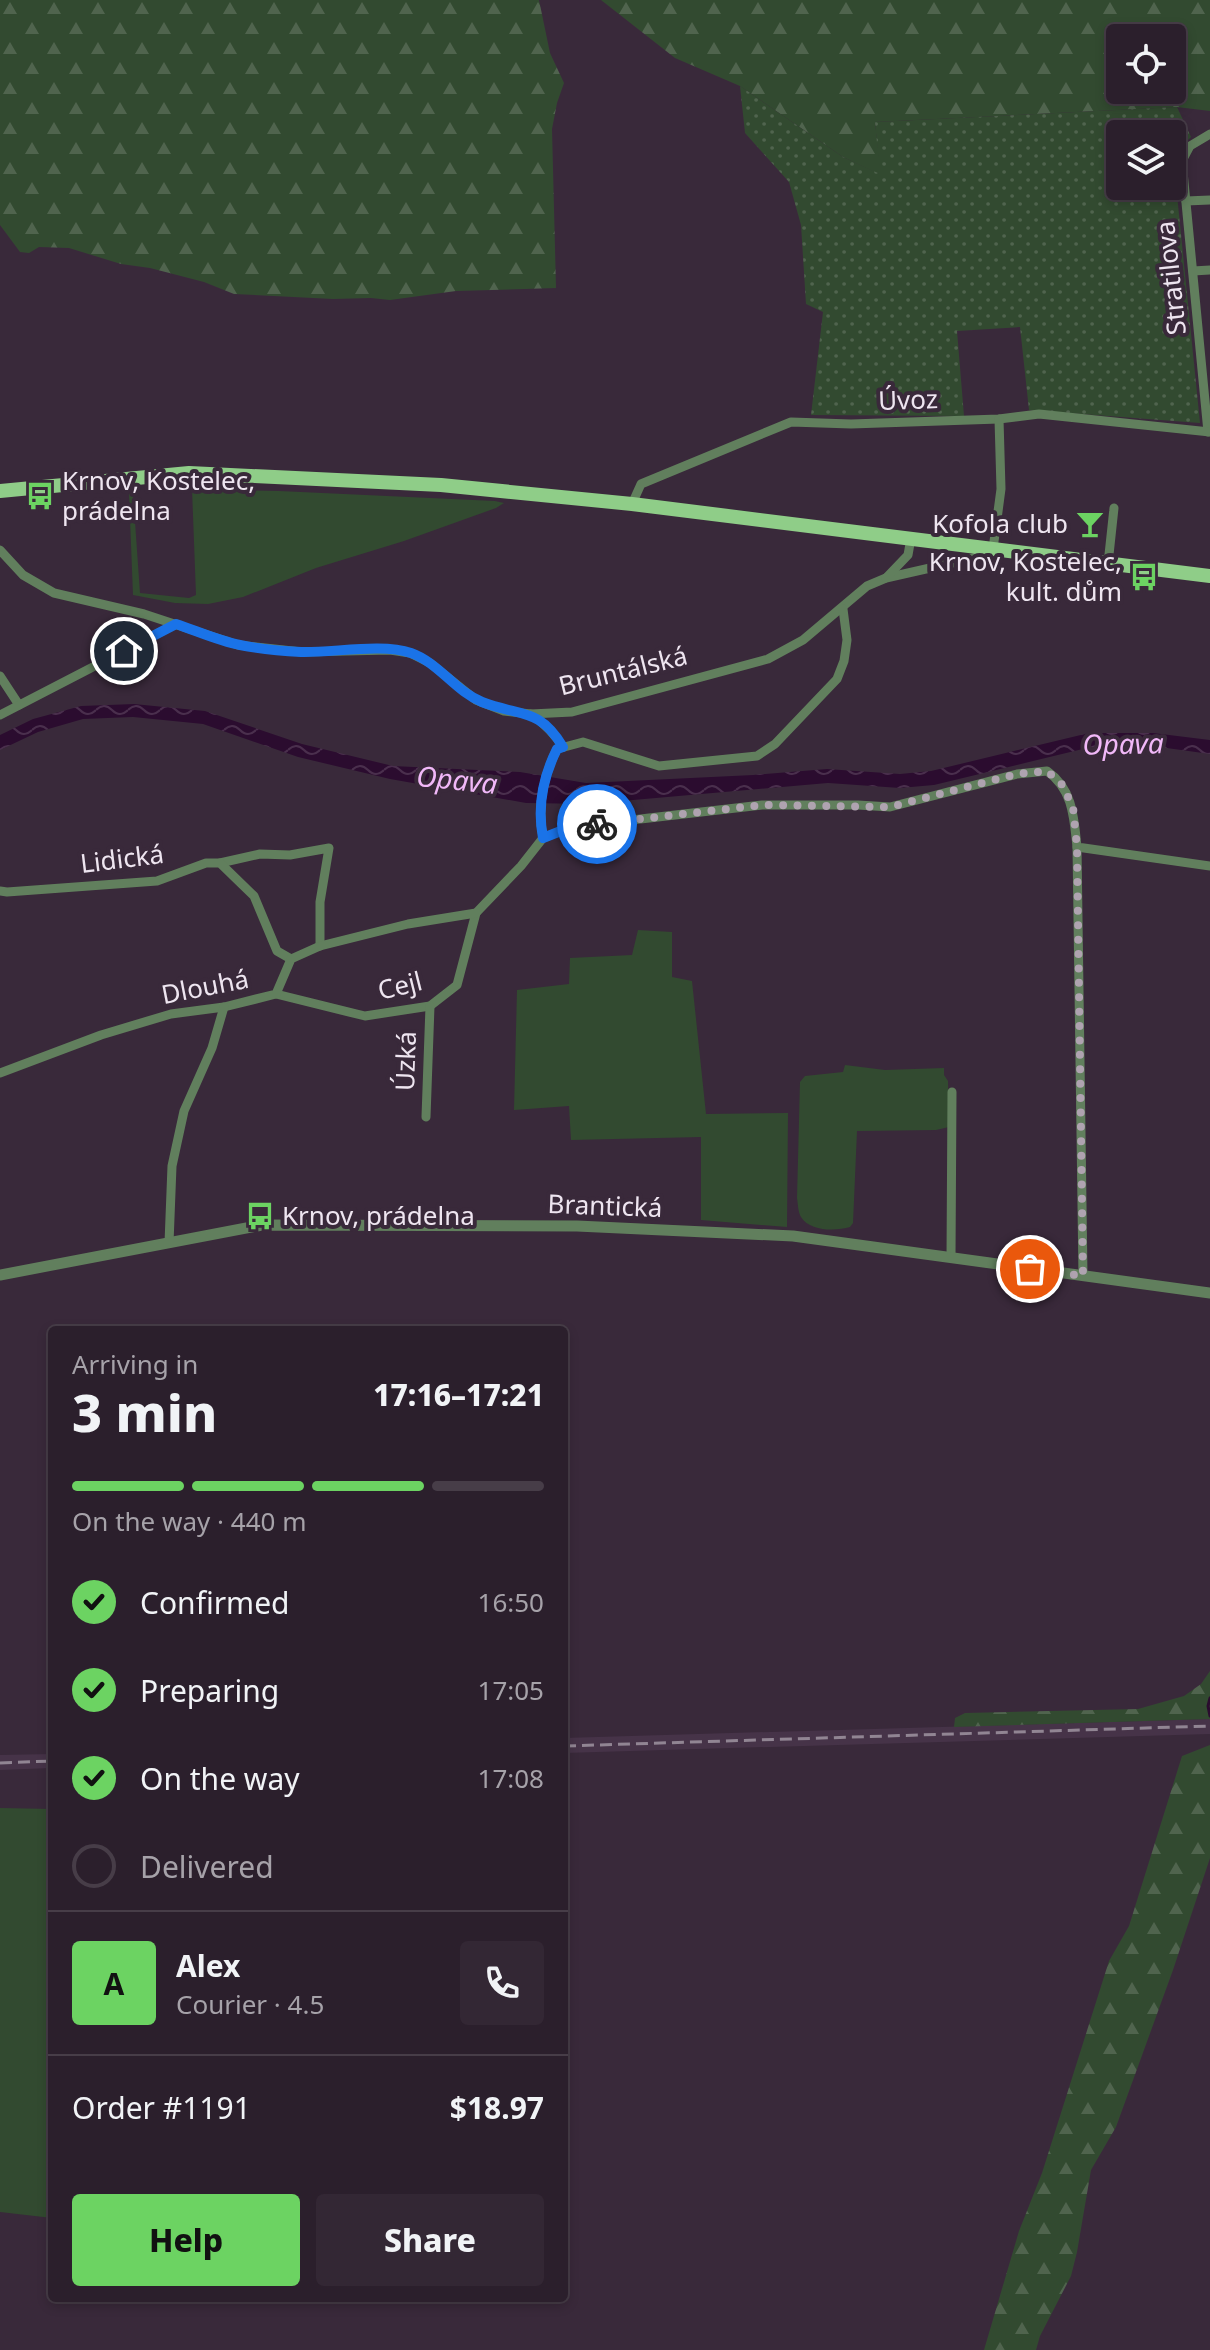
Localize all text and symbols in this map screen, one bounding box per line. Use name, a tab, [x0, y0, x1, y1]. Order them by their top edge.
map controls	[1106, 24, 1186, 200]
button: locate	[1106, 24, 1186, 104]
button: layers	[1106, 120, 1186, 200]
street label: Stratilova	[1146, 219, 1194, 337]
street label: Úvoz	[877, 380, 939, 418]
place label: Krnov, Kostelec, prádelna	[62, 462, 255, 528]
bus stop icon: Krnov, Kostelec, prádelna	[25, 481, 55, 511]
place label: Kofola club	[932, 505, 1068, 541]
bar icon: Kofola club	[1075, 509, 1105, 539]
place label: Krnov, Kostelec, kult. dům	[929, 543, 1122, 609]
bus stop icon: Krnov, Kostelec, kult. dům	[1129, 562, 1159, 592]
pin	[90, 617, 158, 685]
icon: home	[102, 629, 146, 673]
street label: Bruntálská	[555, 637, 691, 703]
water label: Opava	[1082, 723, 1164, 763]
water label: Opava	[415, 756, 500, 802]
courier	[557, 784, 637, 864]
icon: bike	[575, 802, 619, 846]
street label: Lidická	[78, 835, 166, 881]
street label: Dlouhá	[158, 960, 252, 1012]
street label: Cejl	[374, 962, 426, 1008]
street label: Úzká	[386, 1031, 424, 1091]
street label: Brantická	[547, 1185, 663, 1225]
place label: Krnov, prádelna	[282, 1197, 475, 1233]
bus stop icon: Krnov, prádelna	[245, 1201, 275, 1231]
pin	[996, 1235, 1064, 1303]
icon: bag	[1008, 1247, 1052, 1291]
text: Arriving in	[72, 1346, 198, 1382]
text: 17:16–17:21	[373, 1374, 544, 1415]
text: 3 min	[72, 1376, 217, 1447]
text: On the way · 440 m	[72, 1503, 306, 1539]
icon: check	[72, 1580, 116, 1624]
text: Confirmed	[140, 1582, 290, 1623]
text: 16:50	[478, 1584, 544, 1620]
icon: check	[72, 1668, 116, 1712]
text: Preparing	[140, 1670, 279, 1711]
text: 17:05	[478, 1672, 544, 1708]
icon: check	[72, 1756, 116, 1800]
text: On the way	[140, 1758, 300, 1799]
text: 17:08	[478, 1760, 544, 1796]
text: Delivered	[140, 1846, 274, 1887]
button: phone	[460, 1941, 544, 2025]
text: Alex	[176, 1945, 240, 1986]
text: A	[104, 1963, 124, 2004]
text: Courier · 4.5	[176, 1986, 324, 2022]
text: Order #1191	[72, 2087, 251, 2128]
text: $18.97	[450, 2087, 544, 2128]
button: Help	[72, 2194, 300, 2286]
button: Share	[316, 2194, 544, 2286]

